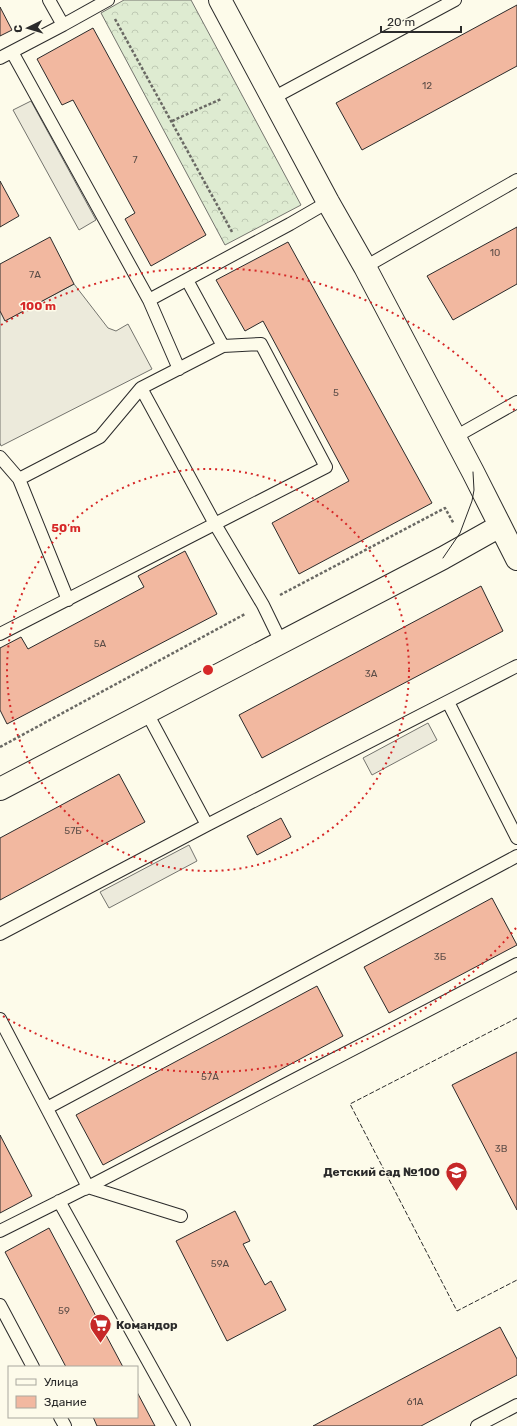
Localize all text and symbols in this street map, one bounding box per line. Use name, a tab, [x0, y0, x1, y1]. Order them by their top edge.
north arrow	[8, 8, 48, 48]
scale bar	[381, 8, 461, 34]
text: 20 m	[387, 15, 415, 29]
text: С	[12, 24, 25, 33]
house number: 12	[422, 80, 432, 92]
house number: 7	[132, 154, 138, 166]
house number: 10	[490, 247, 500, 259]
house number: 7А	[29, 269, 41, 281]
text: 100 m	[20, 299, 56, 313]
house number: 5	[333, 387, 339, 399]
text: 50 m	[51, 521, 81, 535]
house number: 5А	[94, 638, 107, 650]
centre of rings	[201, 663, 215, 677]
house number: 3А	[365, 668, 378, 680]
house number: 57Б	[64, 825, 82, 837]
house number: 3Б	[434, 951, 447, 963]
house number: 57А	[201, 1071, 219, 1083]
house number: 3В	[495, 1143, 508, 1155]
school or university icon: Детский сад №100	[443, 1159, 469, 1192]
place label: Детский сад №100	[323, 1165, 440, 1179]
house number: 59А	[211, 1258, 230, 1270]
house number: 59	[58, 1305, 70, 1317]
supermarket icon: Командор	[87, 1312, 113, 1345]
place label: Командор	[116, 1318, 178, 1332]
legend	[8, 1366, 138, 1418]
text: Улица	[44, 1375, 78, 1389]
text: Здание	[44, 1395, 87, 1409]
house number: 61А	[407, 1396, 424, 1408]

